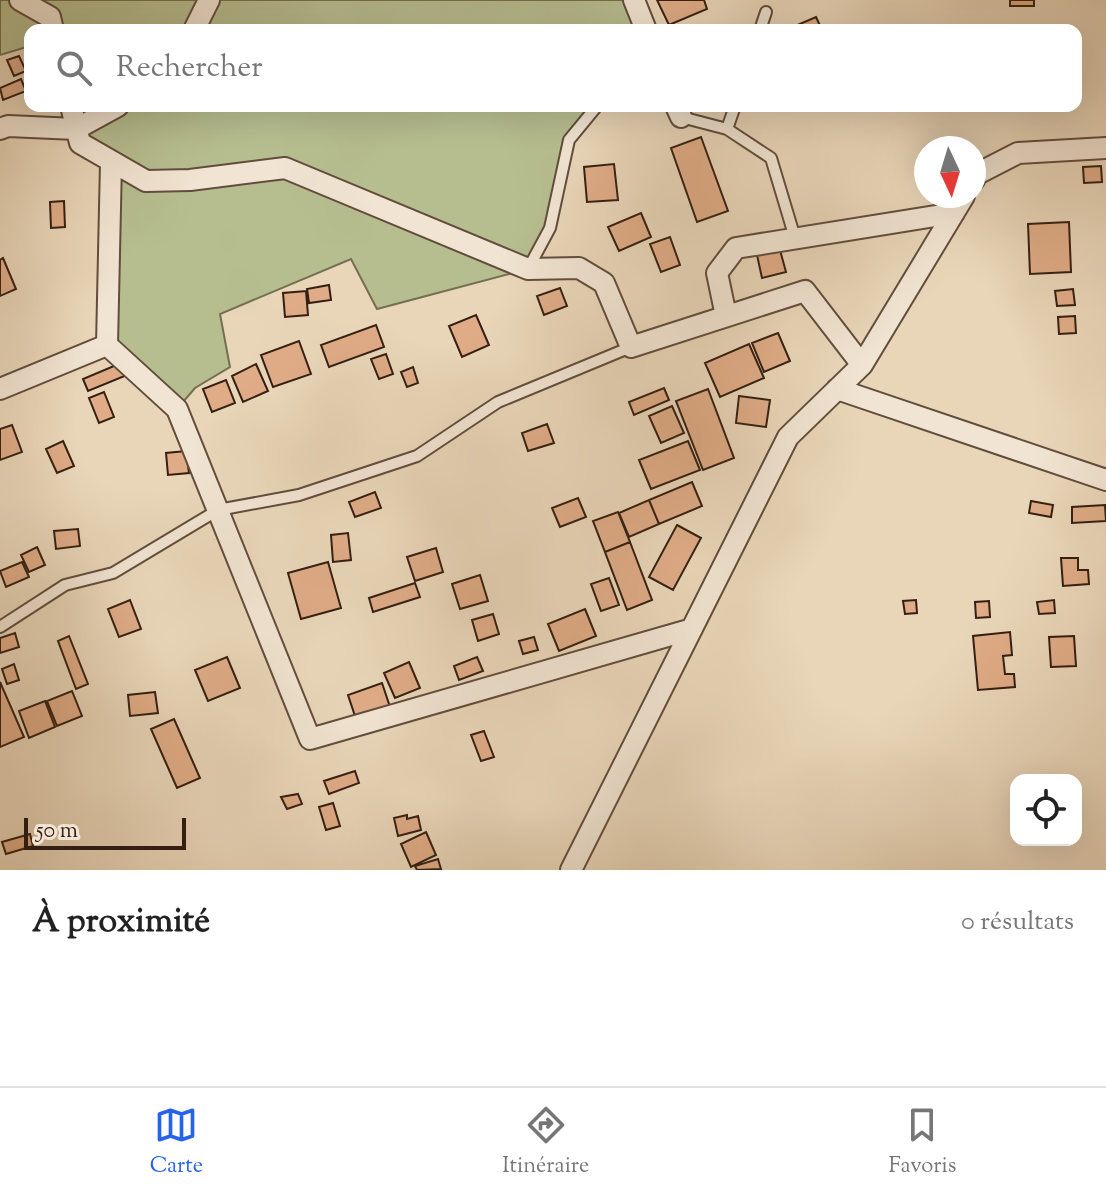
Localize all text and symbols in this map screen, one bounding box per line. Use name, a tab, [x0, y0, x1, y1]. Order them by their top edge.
search box	[24, 24, 1082, 112]
icon: search	[52, 46, 96, 90]
text: Rechercher	[116, 47, 263, 90]
north arrow	[914, 136, 986, 208]
map controls	[1010, 774, 1082, 846]
button: locate	[1010, 774, 1082, 846]
scale bar	[24, 814, 186, 850]
text: 50 m	[36, 816, 78, 848]
text: À proximité	[32, 898, 210, 947]
text: 0 résultats	[961, 904, 1074, 941]
tab: Carte	[150, 1103, 203, 1183]
tab: Itinéraire	[502, 1103, 589, 1183]
tab: Favoris	[889, 1103, 956, 1183]

